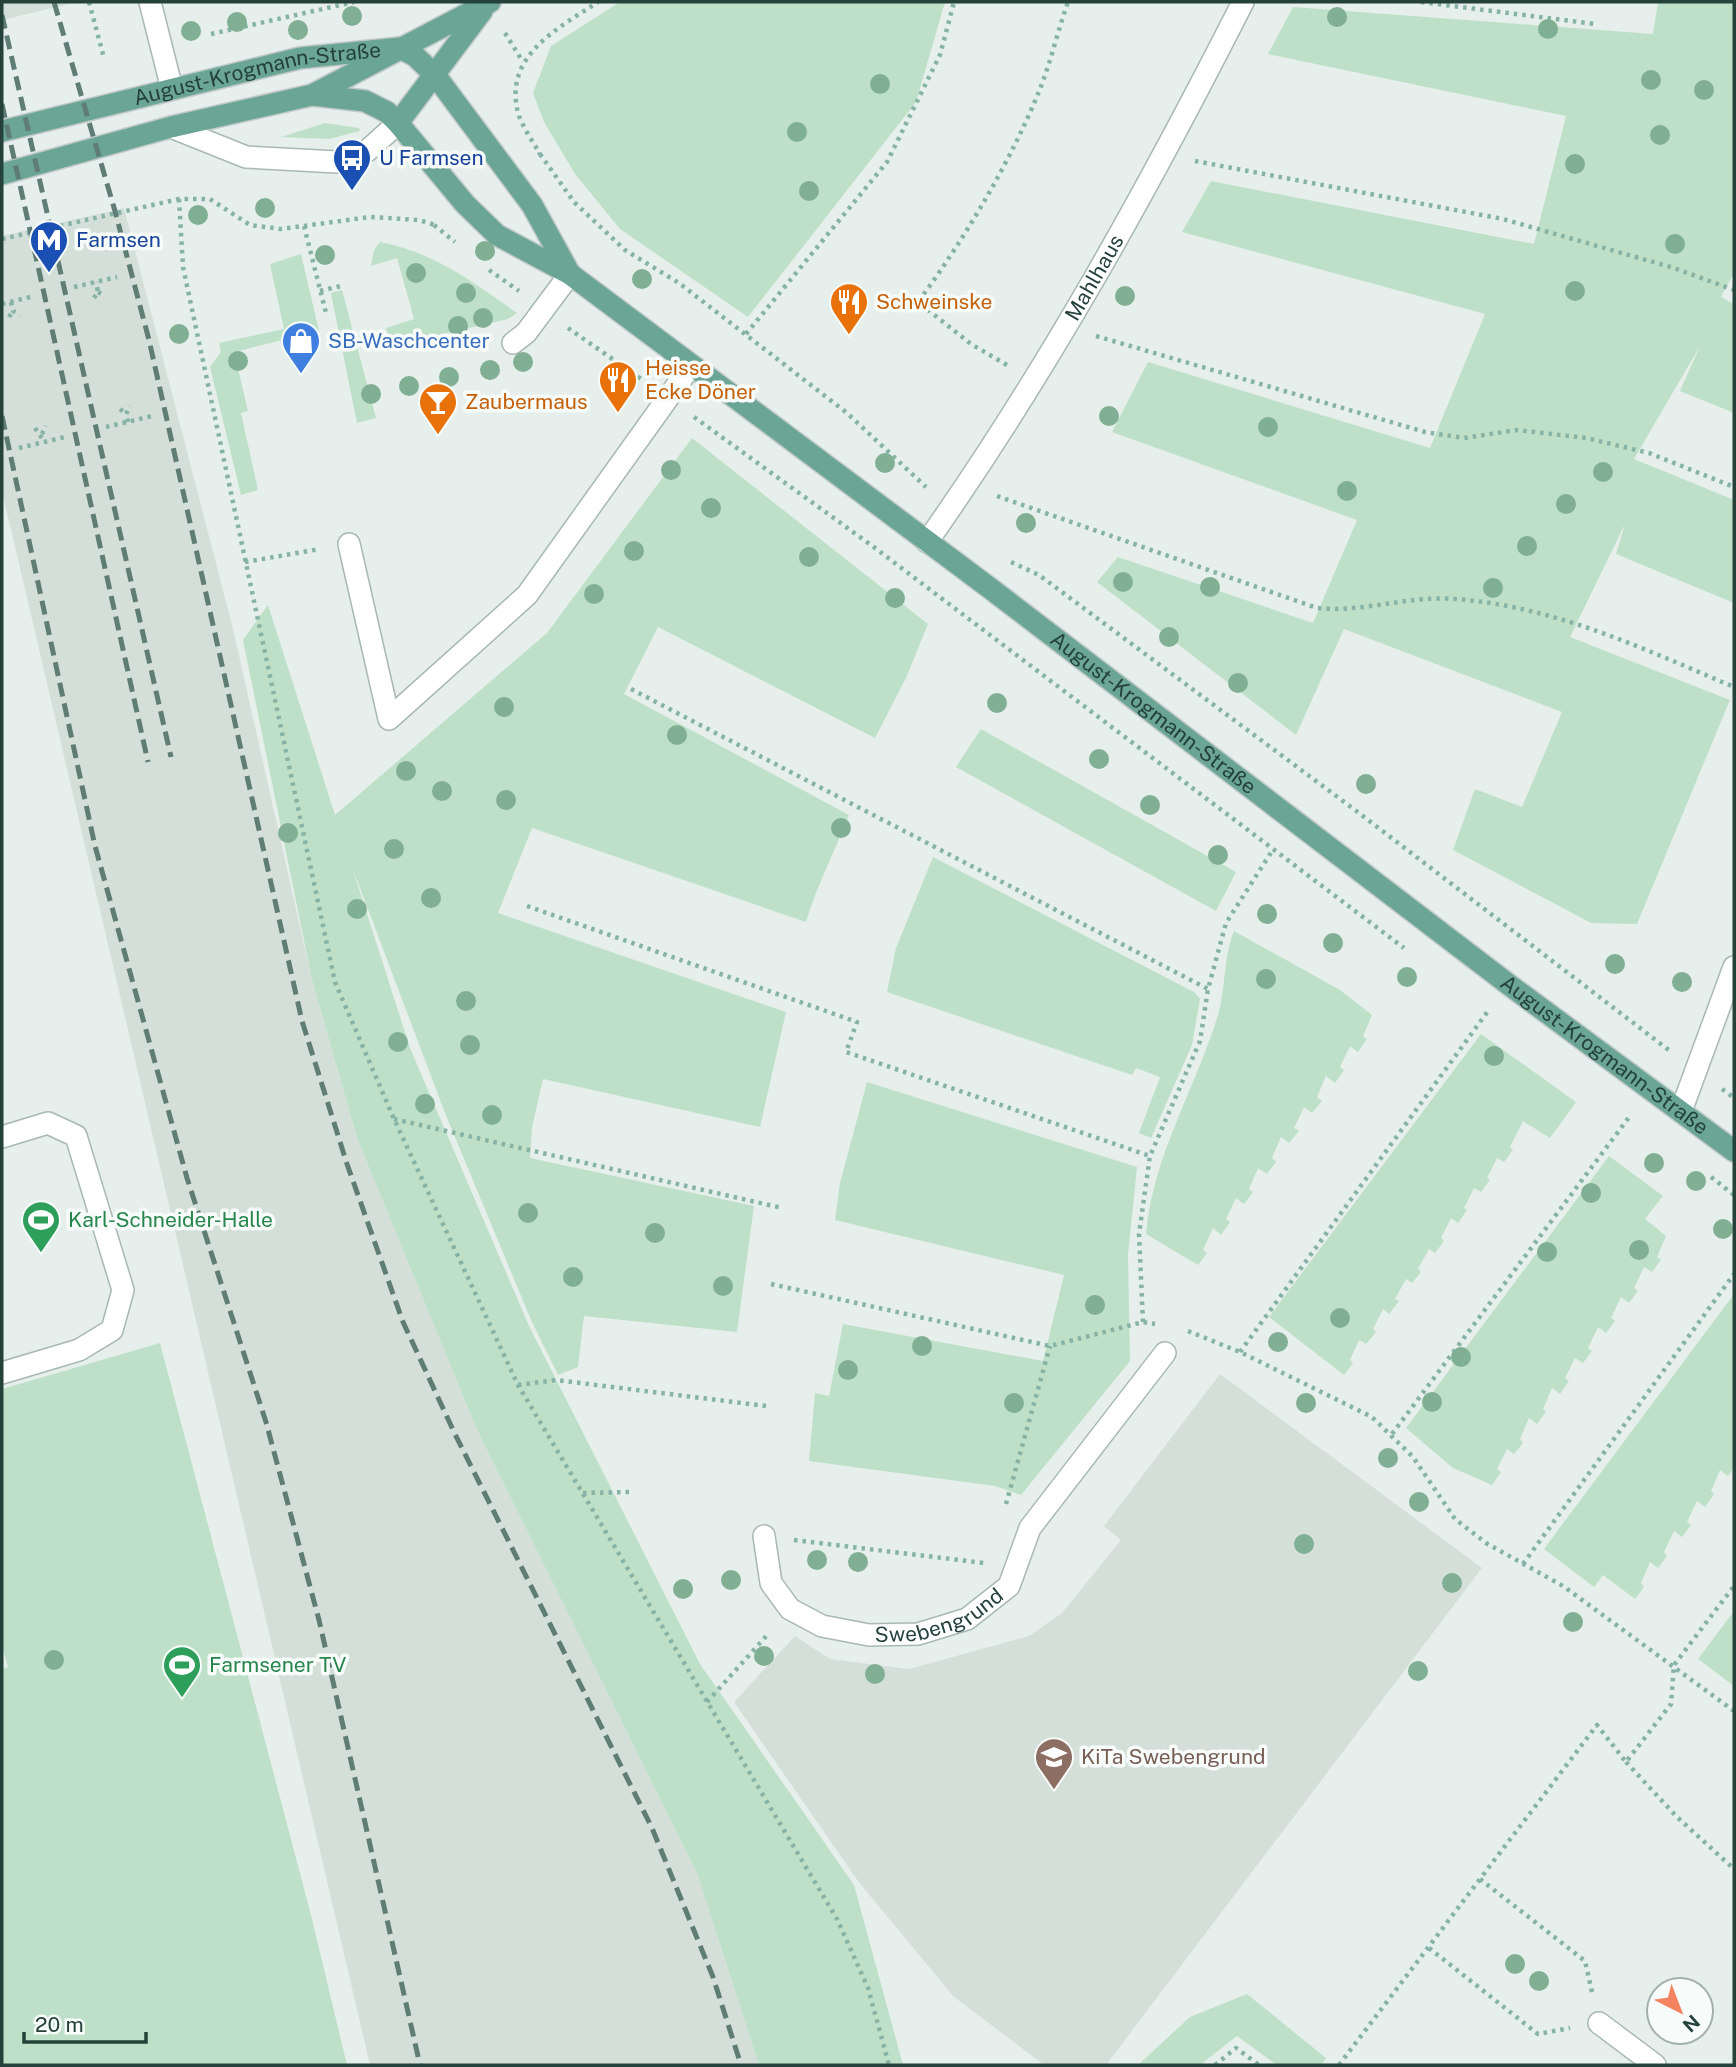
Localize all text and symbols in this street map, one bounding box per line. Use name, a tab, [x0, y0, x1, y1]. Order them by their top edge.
street label: August-Krogmann-Straße	[131, 37, 382, 110]
bus stop icon: U Farmsen	[331, 137, 373, 192]
place label: U Farmsen	[379, 145, 484, 170]
metro station icon: Farmsen	[28, 219, 70, 274]
place label: Farmsen	[76, 227, 161, 252]
street label: Mahlhaus	[1059, 230, 1129, 325]
restaurant icon: Schweinske	[828, 281, 870, 336]
place label: Schweinske	[876, 289, 992, 314]
shop icon: SB-Waschcenter	[280, 320, 322, 375]
place label: SB-Waschcenter	[328, 328, 490, 353]
place label: Heisse Ecke Döner	[645, 355, 756, 404]
restaurant icon: Heisse Ecke Döner	[597, 359, 639, 414]
bar icon: Zaubermaus	[417, 381, 459, 436]
place label: Zaubermaus	[465, 389, 588, 414]
street label: August-Krogmann-Straße	[1046, 626, 1261, 799]
street label: August-Krogmann-Straße	[1496, 970, 1713, 1140]
sports icon: Karl-Schneider-Halle	[20, 1199, 62, 1254]
place label: Karl-Schneider-Halle	[68, 1207, 273, 1232]
street label: Swebengrund	[874, 1583, 1008, 1647]
sports icon: Farmsener TV	[161, 1644, 203, 1699]
place label: Farmsener TV	[209, 1652, 346, 1677]
school or university icon: KiTa Swebengrund	[1033, 1736, 1075, 1791]
place label: KiTa Swebengrund	[1081, 1744, 1266, 1769]
north arrow	[1645, 1976, 1715, 2046]
scale bar	[24, 2000, 147, 2044]
text: N	[1678, 2010, 1704, 2037]
text: 20 m	[35, 2012, 84, 2037]

